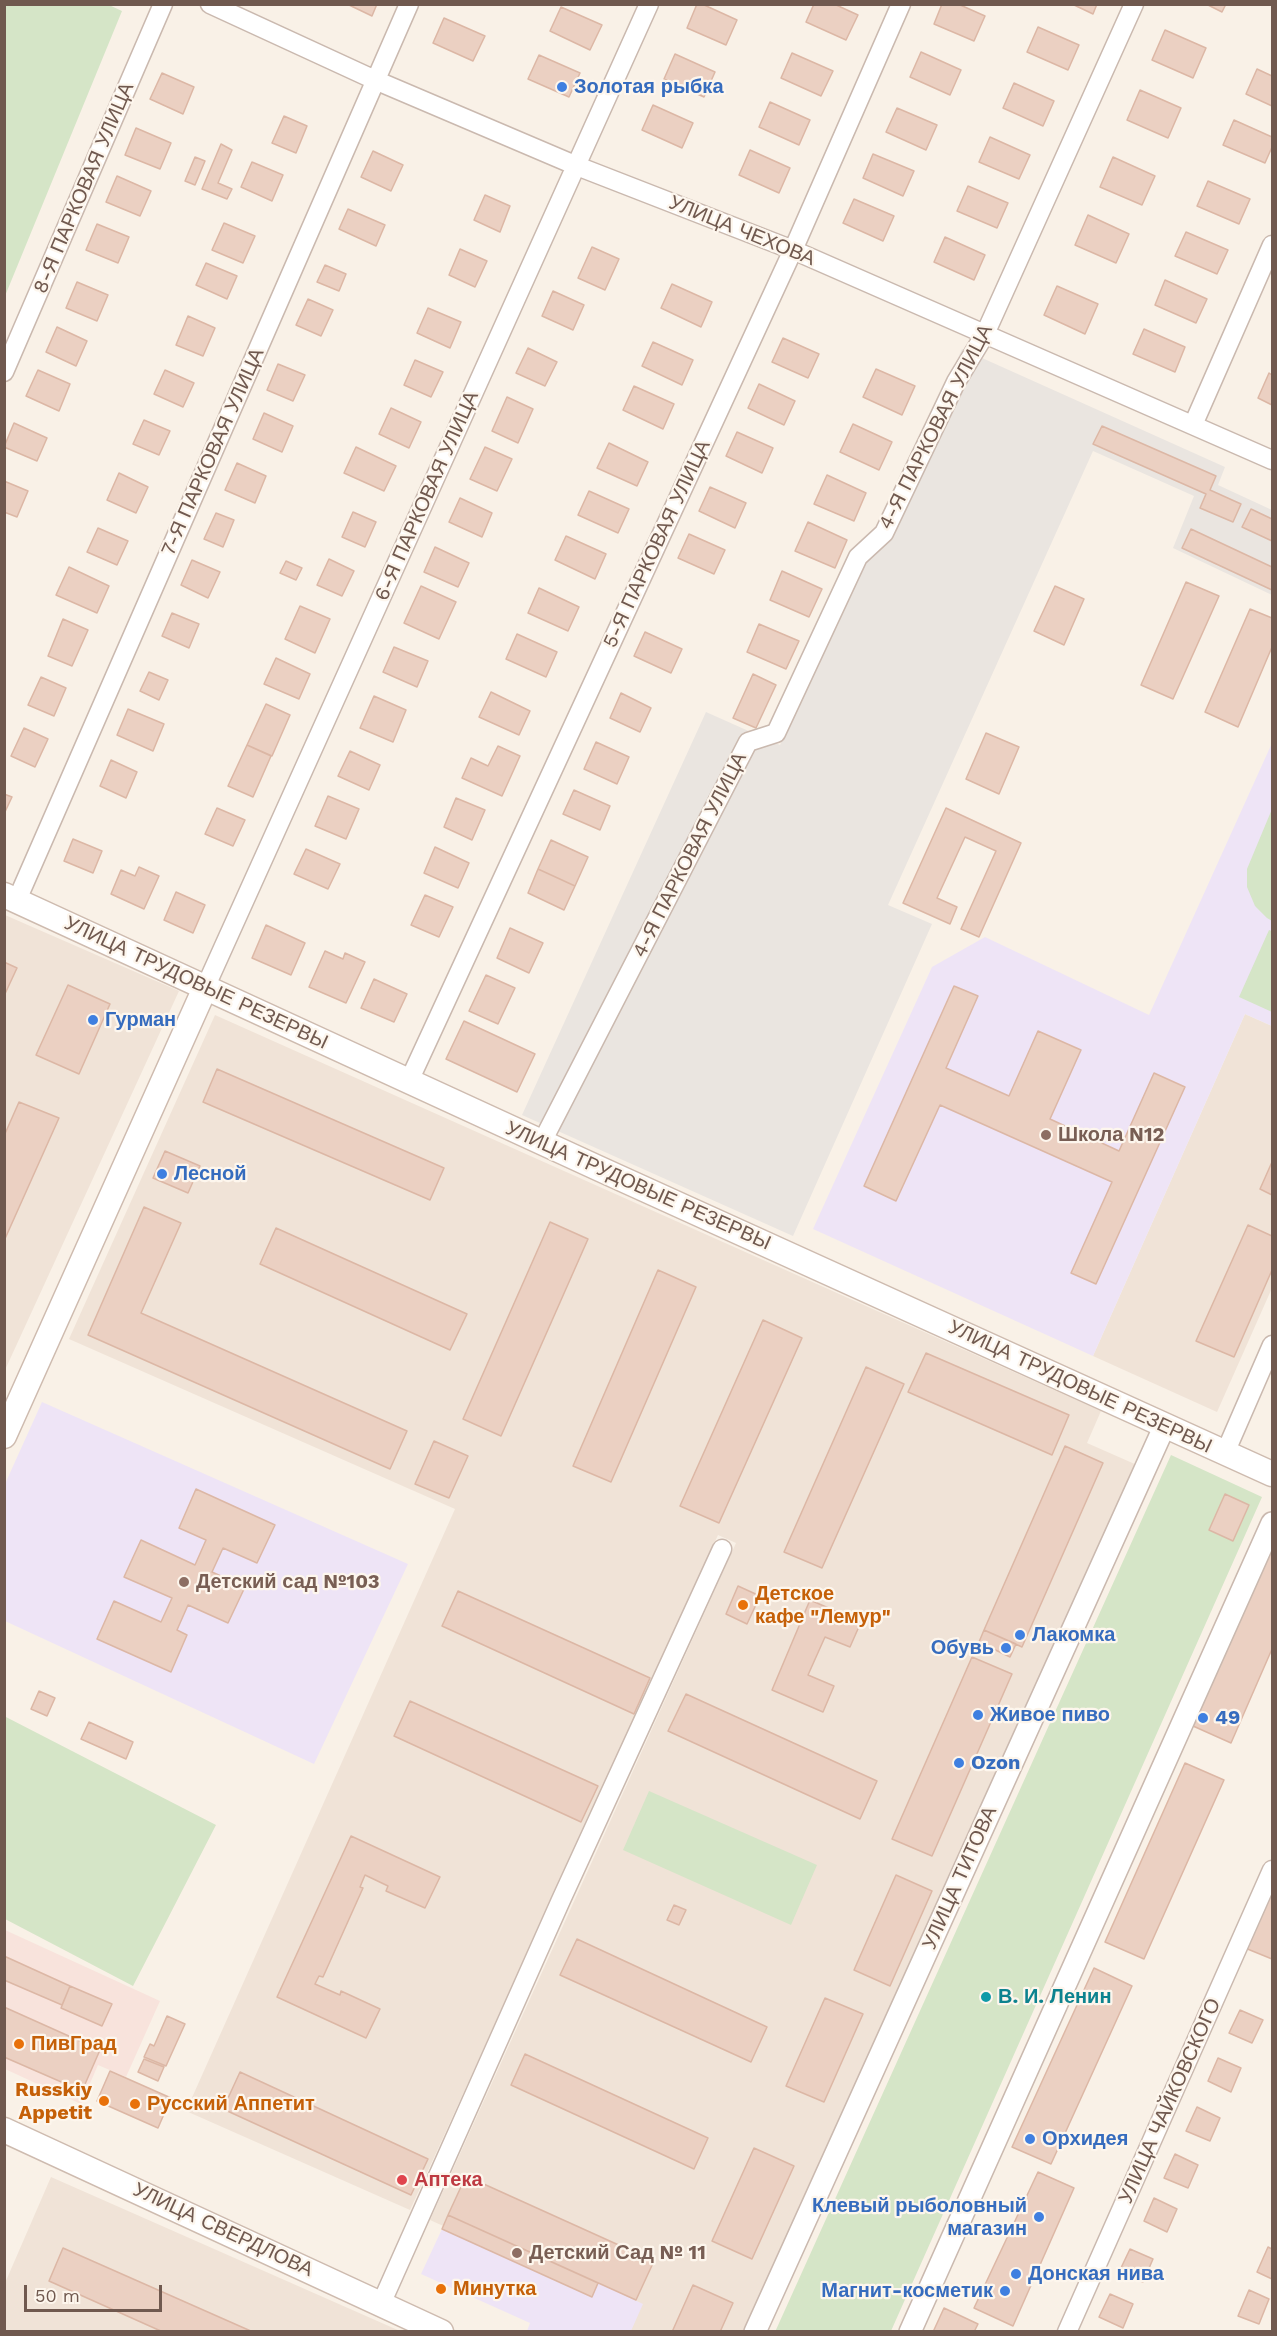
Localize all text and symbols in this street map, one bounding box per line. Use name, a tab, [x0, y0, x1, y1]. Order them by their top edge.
place label: Золотая рыбка	[574, 75, 723, 99]
street label: 8-Я ПАРКОВАЯ УЛИЦА	[29, 79, 139, 297]
marker: Золотая рыбка	[555, 80, 569, 94]
street label: УЛИЦА ЧЕХОВА	[665, 191, 819, 271]
street label: 4-Я ПАРКОВАЯ УЛИЦА	[874, 321, 998, 533]
street label: 7-Я ПАРКОВАЯ УЛИЦА	[156, 345, 270, 559]
street label: 6-Я ПАРКОВАЯ УЛИЦА	[370, 388, 484, 604]
street label: 5-Я ПАРКОВАЯ УЛИЦА	[598, 436, 716, 652]
street label: 4-Я ПАРКОВАЯ УЛИЦА	[628, 749, 752, 961]
street label: УЛИЦА ТРУДОВЫЕ РЕЗЕРВЫ	[61, 911, 331, 1055]
place label: Гурман	[105, 1008, 176, 1032]
marker: Гурман	[86, 1013, 100, 1027]
street label: УЛИЦА ТРУДОВЫЕ РЕЗЕРВЫ	[502, 1117, 774, 1255]
place label: Школа N12	[1058, 1123, 1164, 1147]
marker: Школа N12	[1039, 1128, 1053, 1142]
place label: Лесной	[174, 1162, 247, 1186]
marker: Лесной	[155, 1167, 169, 1181]
street label: УЛИЦА ТРУДОВЫЕ РЕЗЕРВЫ	[945, 1315, 1215, 1459]
place label: Детский сад №103	[196, 1570, 380, 1594]
marker: Детский сад №103	[177, 1575, 191, 1589]
place label: Детское кафе "Лемур"	[755, 1582, 891, 1629]
marker: Детское кафе "Лемур"	[736, 1598, 750, 1612]
place label: Лакомка	[1032, 1623, 1115, 1647]
marker: Лакомка	[1013, 1628, 1027, 1642]
place label: Обувь	[931, 1636, 994, 1660]
marker: Обувь	[999, 1641, 1013, 1655]
place label: Живое пиво	[990, 1703, 1110, 1727]
place label: 49	[1215, 1706, 1240, 1730]
marker: Живое пиво	[971, 1708, 985, 1722]
marker: 49	[1196, 1711, 1210, 1725]
place label: Ozon	[971, 1751, 1020, 1775]
marker: Ozon	[952, 1756, 966, 1770]
street label: УЛИЦА ТИТОВА	[918, 1803, 1002, 1953]
place label: В. И. Ленин	[998, 1985, 1111, 2009]
marker: В. И. Ленин	[979, 1990, 993, 2004]
street label: УЛИЦА ЧАЙКОВСКОГО	[1114, 1995, 1226, 2207]
place label: ПивГрад	[31, 2032, 117, 2056]
marker: ПивГрад	[12, 2037, 26, 2051]
place label: Russkiy Appetit	[15, 2078, 92, 2125]
place label: Русский Аппетит	[147, 2092, 315, 2116]
marker: Russkiy Appetit	[97, 2094, 111, 2108]
marker: Русский Аппетит	[128, 2097, 142, 2111]
place label: Орхидея	[1042, 2127, 1128, 2151]
marker: Орхидея	[1023, 2132, 1037, 2146]
place label: Аптека	[414, 2168, 483, 2192]
marker: Аптека	[395, 2173, 409, 2187]
street label: УЛИЦА СВЕРДЛОВА	[129, 2178, 317, 2282]
place label: Клевый рыболовный магазин	[812, 2194, 1027, 2241]
marker: Клевый рыболовный магазин	[1032, 2210, 1046, 2224]
place label: Детский Сад № 11	[529, 2241, 706, 2265]
marker: Детский Сад № 11	[510, 2246, 524, 2260]
place label: Донская нива	[1028, 2262, 1164, 2286]
marker: Донская нива	[1009, 2267, 1023, 2281]
scale bar	[27, 2273, 165, 2311]
place label: Минутка	[453, 2277, 536, 2301]
place label: Магнит-косметик	[821, 2279, 993, 2303]
marker: Минутка	[434, 2282, 448, 2296]
marker: Магнит-косметик	[998, 2284, 1012, 2298]
text: 50 m	[35, 2285, 80, 2306]

